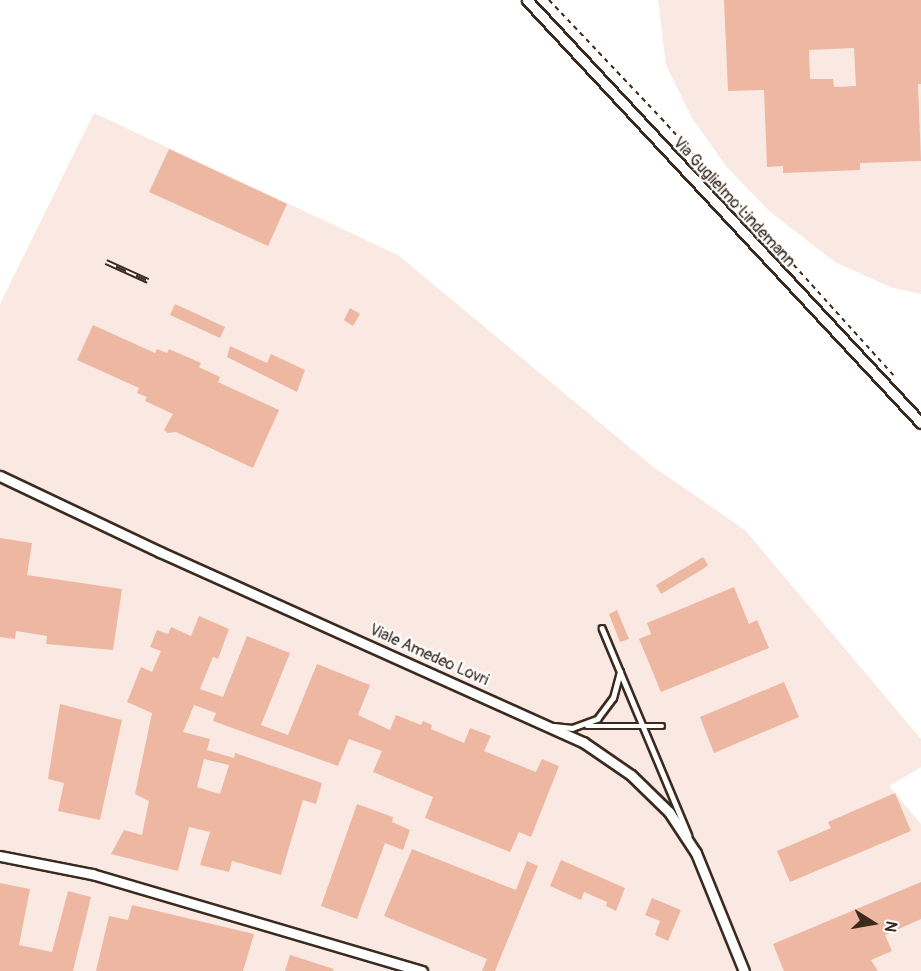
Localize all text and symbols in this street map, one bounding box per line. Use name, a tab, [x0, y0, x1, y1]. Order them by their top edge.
street label: Via Guglielmo Lindemann	[669, 133, 799, 271]
street label: Viale Amedeo Lovri	[366, 620, 492, 690]
north arrow	[843, 893, 903, 953]
text: N	[880, 919, 902, 934]

